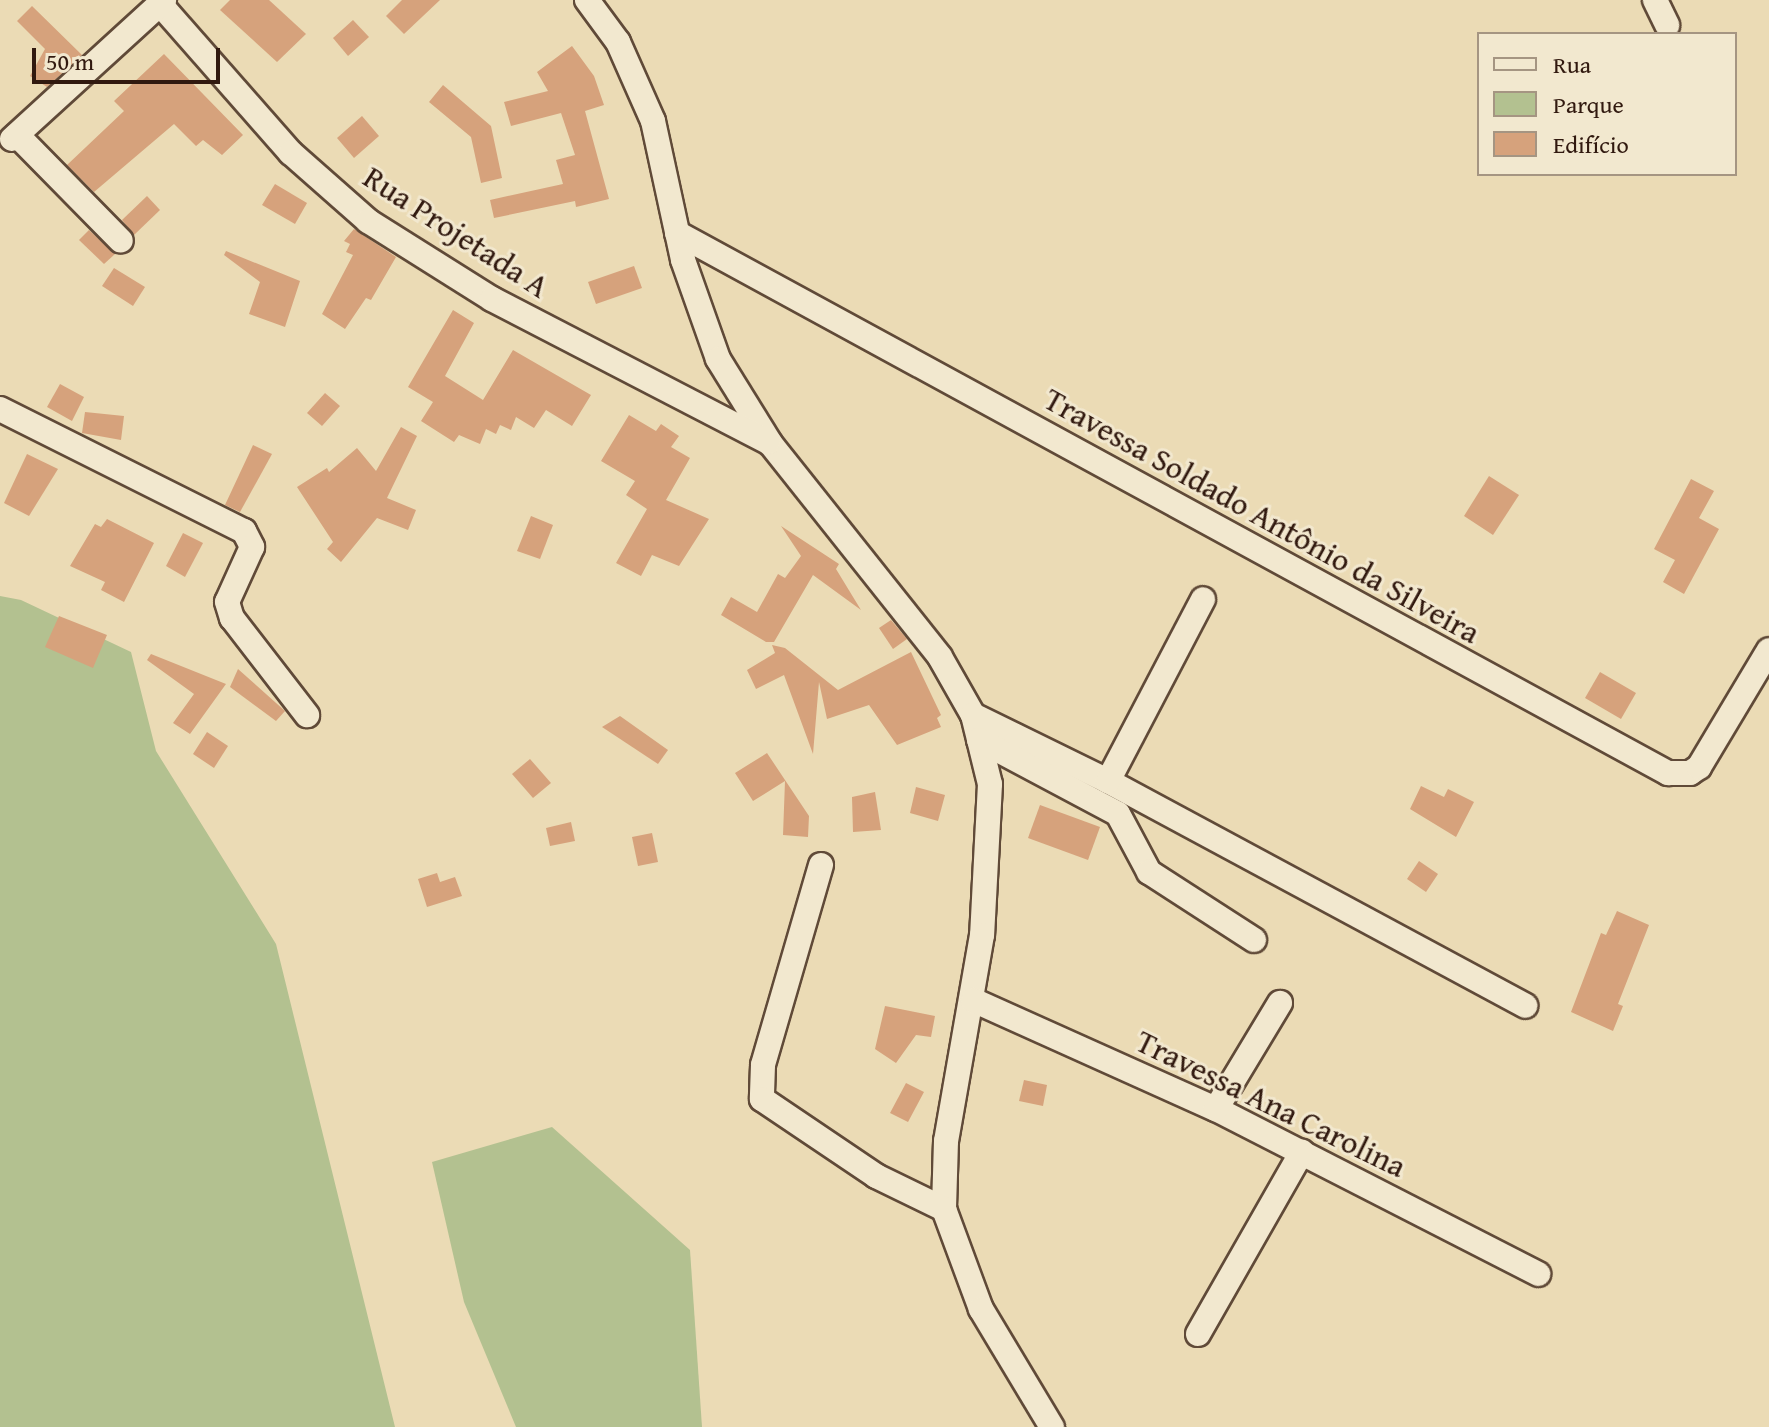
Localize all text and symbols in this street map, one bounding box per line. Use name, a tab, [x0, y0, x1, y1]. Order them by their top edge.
scale bar	[36, 32, 224, 82]
legend	[1477, 32, 1737, 176]
text: 50 m	[46, 44, 94, 79]
text: Rua	[1553, 47, 1591, 82]
text: Parque	[1553, 87, 1624, 122]
text: Edifício	[1553, 127, 1629, 162]
street label: Rua Projetada A	[356, 158, 556, 306]
street label: Travessa Soldado Antônio da Silveira	[1037, 380, 1487, 652]
street label: Travessa Ana Carolina	[1130, 1022, 1412, 1186]

